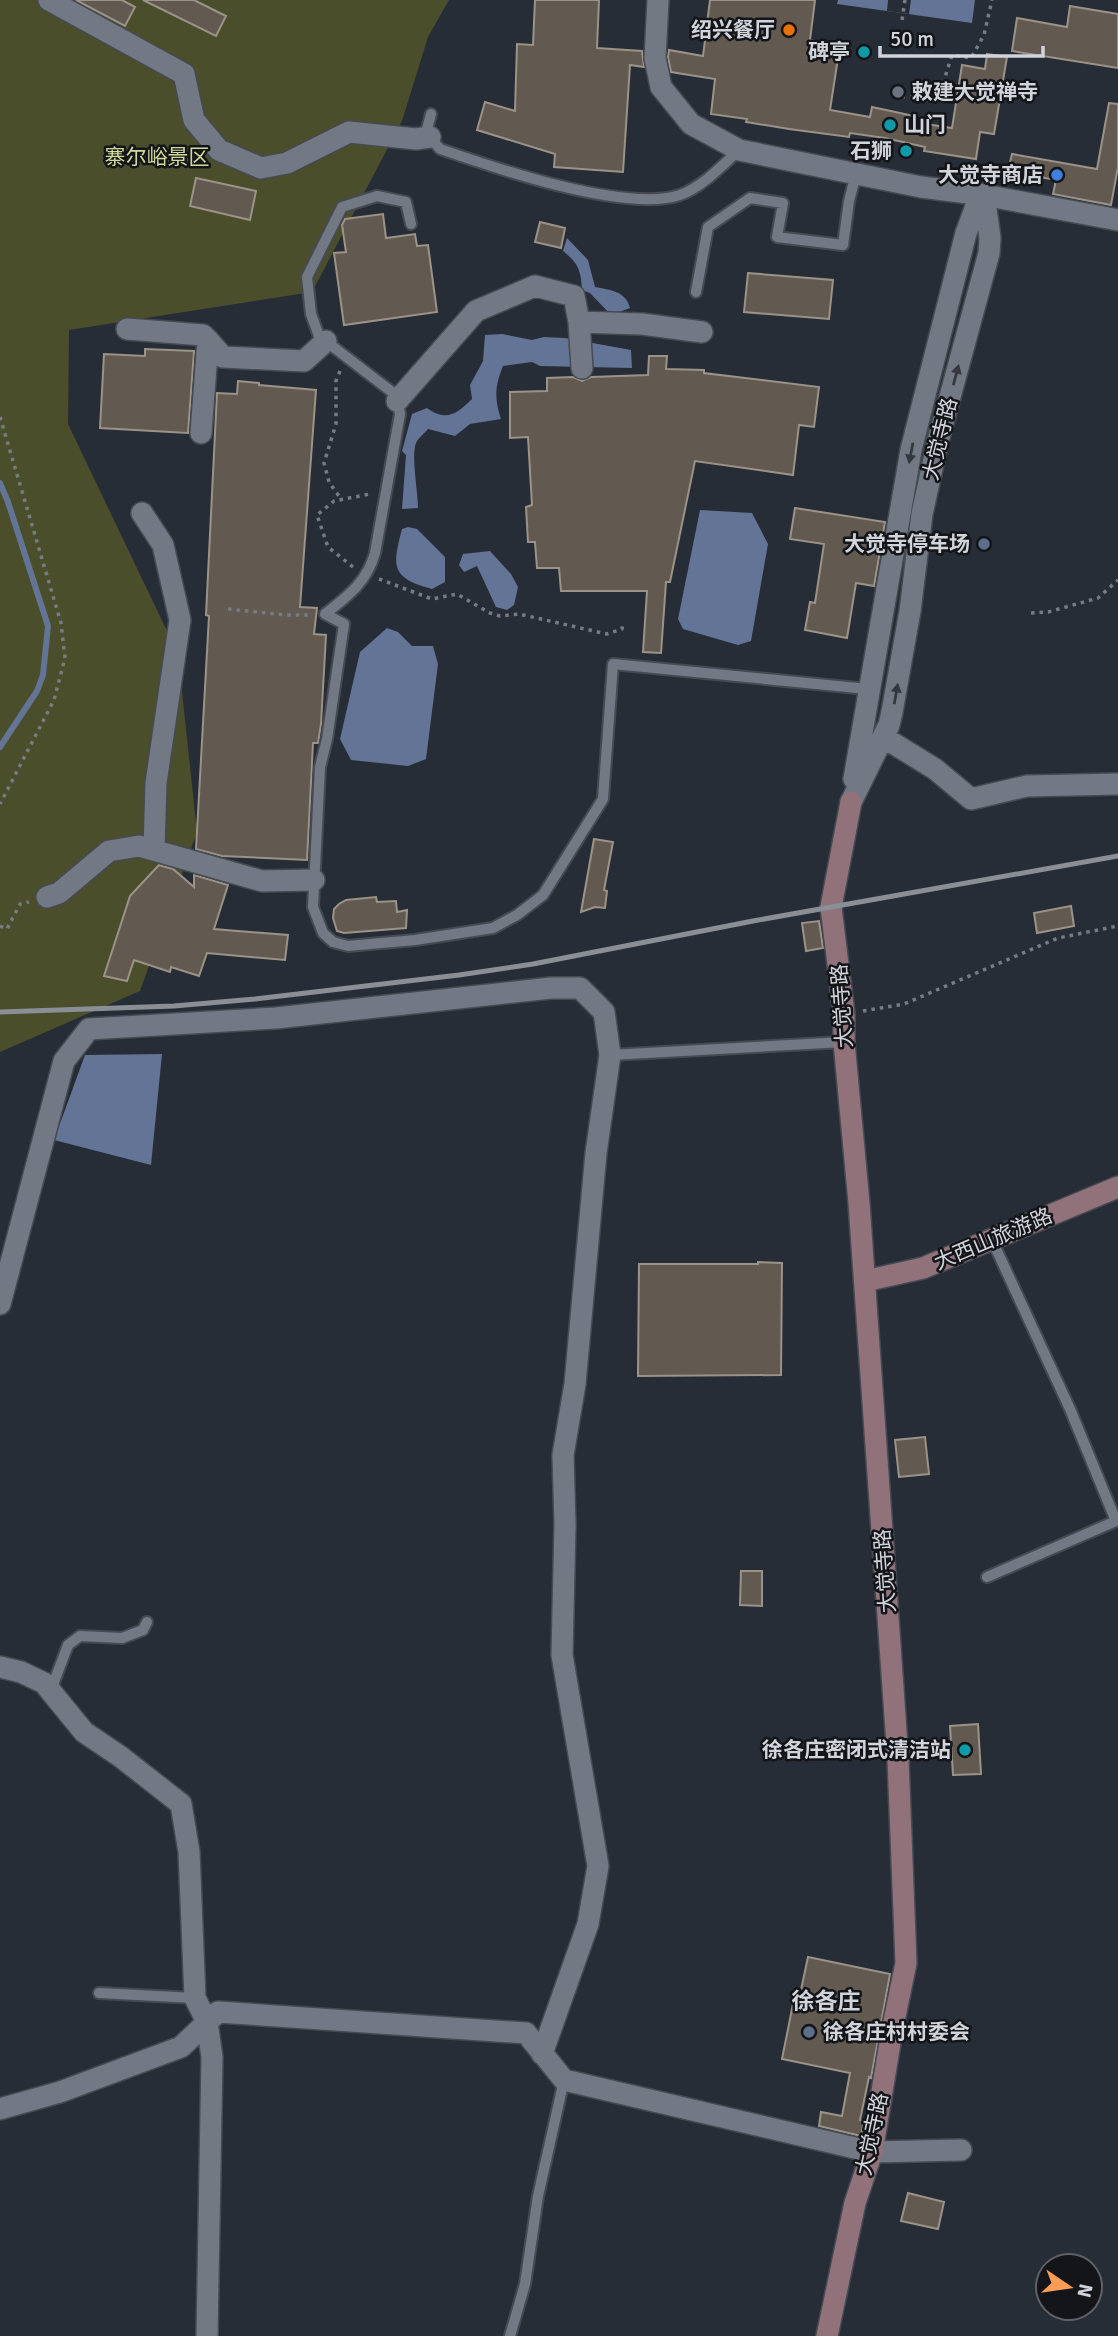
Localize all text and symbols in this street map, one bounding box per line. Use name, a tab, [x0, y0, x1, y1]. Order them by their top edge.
scale bar	[880, 14, 1043, 58]
place label: 绍兴餐厅	[691, 17, 775, 43]
marker: 绍兴餐厅	[781, 22, 797, 38]
text: 50 m	[890, 26, 934, 52]
place label: 碑亭	[808, 39, 850, 65]
marker: 碑亭	[856, 44, 872, 60]
place label: 敕建大觉禅寺	[912, 79, 1038, 105]
marker: 敕建大觉禅寺	[890, 84, 906, 100]
place label: 山门	[904, 112, 946, 138]
marker: 山门	[882, 117, 898, 133]
place label: 石狮	[850, 138, 892, 164]
marker: 石狮	[898, 143, 914, 159]
park label: 寨尔峪景区	[105, 144, 210, 170]
place label: 大觉寺商店	[938, 162, 1043, 188]
marker: 大觉寺商店	[1049, 167, 1065, 183]
one-way arrow	[951, 364, 962, 386]
street label: 大觉寺路	[917, 395, 963, 483]
one-way arrow	[906, 442, 917, 464]
place label: 大觉寺停车场	[844, 531, 970, 557]
marker: 大觉寺停车场	[976, 536, 992, 552]
one-way arrow	[890, 683, 901, 705]
street label: 大觉寺路	[826, 963, 858, 1049]
street label: 大西山旅游路	[930, 1202, 1056, 1276]
street label: 大觉寺路	[869, 1528, 901, 1614]
place label: 徐各庄密闭式清洁站	[762, 1737, 951, 1763]
marker: 徐各庄密闭式清洁站	[957, 1742, 973, 1758]
district label: 徐各庄	[792, 1987, 861, 2016]
place label: 徐各庄村村委会	[823, 2019, 970, 2045]
marker: 徐各庄村村委会	[801, 2024, 817, 2040]
street label: 大觉寺路	[851, 2090, 893, 2178]
north arrow	[1034, 2252, 1104, 2322]
text: N	[1071, 2281, 1098, 2300]

